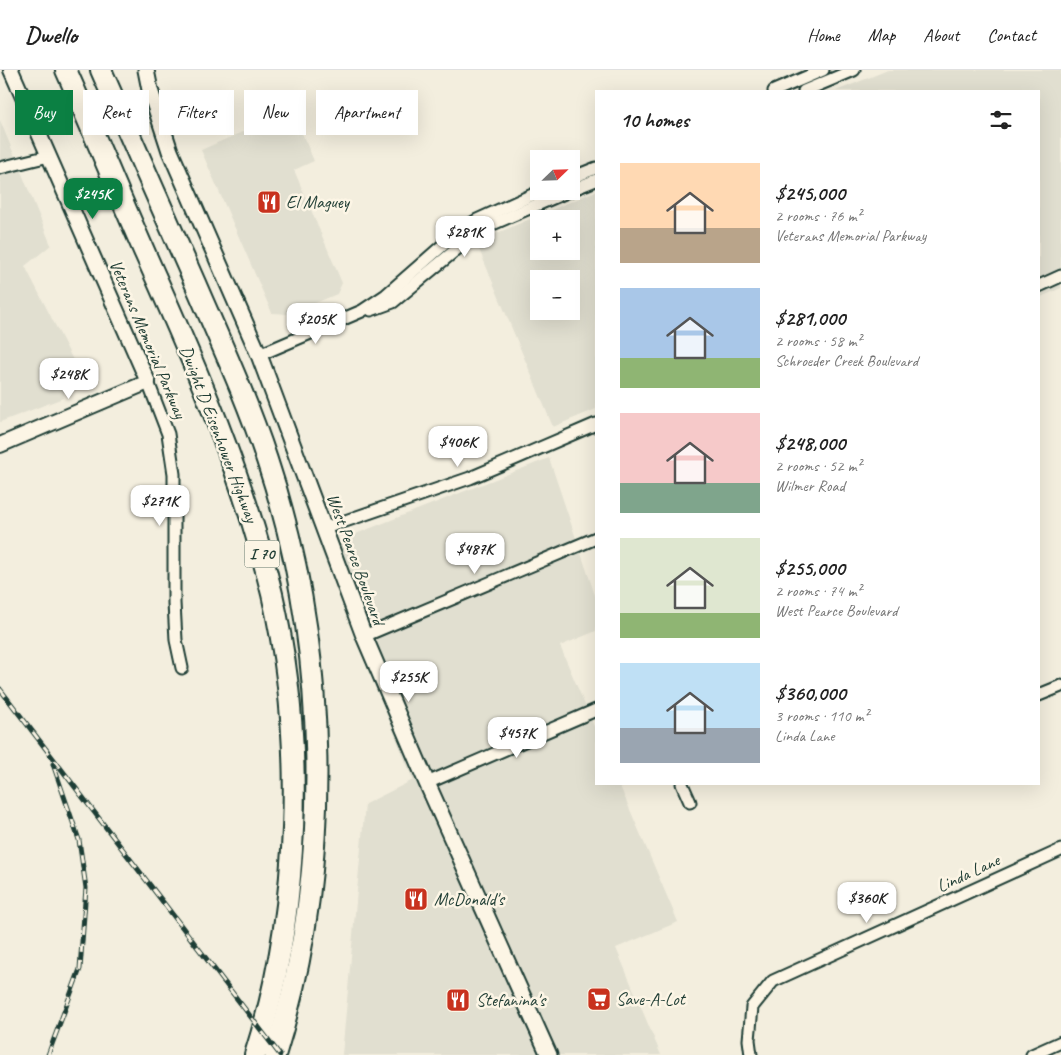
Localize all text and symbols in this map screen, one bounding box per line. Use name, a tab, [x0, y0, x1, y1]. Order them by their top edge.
text: Dwello	[25, 20, 77, 50]
text: Home	[807, 24, 840, 46]
text: Map	[868, 24, 895, 46]
text: About	[923, 24, 959, 46]
text: Contact	[987, 24, 1036, 46]
chip: Buy	[15, 90, 73, 135]
chip: Rent	[83, 90, 149, 135]
chip: Filters	[159, 90, 234, 135]
chip: New	[244, 90, 306, 135]
chip: Apartment	[316, 90, 418, 135]
icon: filters	[987, 106, 1015, 134]
text: 10 homes	[620, 107, 689, 133]
north arrow	[530, 150, 580, 200]
map controls	[530, 150, 580, 320]
pin: $245K	[58, 178, 128, 220]
text: $245,000	[775, 180, 845, 206]
icon: home	[660, 183, 720, 243]
text: $245K	[75, 184, 111, 204]
restaurant icon: El Maguey	[256, 189, 282, 215]
place label: El Maguey	[286, 191, 351, 213]
text: 2 rooms · 76 m²	[775, 206, 861, 226]
button: +	[530, 210, 580, 260]
pin: $281K	[430, 216, 500, 258]
text: $281K	[447, 222, 483, 242]
text: Veterans Memorial Parkway	[775, 226, 926, 246]
street label: Veterans Memorial Parkway	[105, 256, 192, 423]
button: −	[530, 270, 580, 320]
pin: $205K	[281, 302, 351, 345]
text: $281,000	[775, 305, 845, 331]
icon: home	[660, 308, 720, 368]
text: $205K	[298, 309, 334, 329]
text: 2 rooms · 58 m²	[775, 331, 861, 351]
street label: Dwight D Eisenhower Highway	[175, 342, 264, 527]
text: Schroeder Creek Boulevard	[775, 351, 918, 371]
pin: $248K	[34, 358, 104, 400]
text: $248K	[51, 364, 87, 384]
pin: $406K	[423, 426, 493, 468]
text: $248,000	[775, 430, 845, 456]
text: $406K	[439, 432, 477, 452]
icon: home	[660, 433, 720, 493]
text: 2 rooms · 52 m²	[775, 456, 861, 476]
text: Wilmer Road	[775, 476, 845, 496]
pin: $271K	[125, 484, 195, 527]
street label: West Pearce Boulevard	[322, 490, 391, 630]
text: $271K	[142, 491, 178, 511]
pin: $487K	[440, 532, 510, 575]
text: $487K	[457, 539, 493, 559]
road number: I 70	[244, 540, 280, 568]
text: $255,000	[775, 555, 845, 581]
icon: home	[660, 558, 720, 618]
text: 2 rooms · 74 m²	[775, 581, 861, 601]
text: West Pearce Boulevard	[775, 601, 898, 621]
pin: $255K	[374, 660, 444, 703]
text: $255K	[391, 667, 427, 687]
text: $360,000	[775, 680, 846, 706]
icon: home	[660, 683, 720, 743]
text: 3 rooms · 110 m²	[775, 706, 869, 726]
pin: $457K	[482, 716, 552, 759]
text: $457K	[499, 723, 535, 743]
text: Linda Lane	[775, 726, 835, 746]
street label: Linda Lane	[933, 848, 1004, 897]
pin: $360K	[832, 882, 902, 924]
restaurant icon: McDonald's	[403, 886, 429, 912]
place label: McDonald's	[434, 888, 506, 910]
text: $360K	[848, 888, 886, 908]
supermarket icon: Save-A-Lot	[586, 986, 612, 1012]
restaurant icon: Stefanina's	[445, 987, 471, 1013]
place label: Save-A-Lot	[616, 988, 687, 1010]
place label: Stefanina's	[476, 989, 547, 1011]

